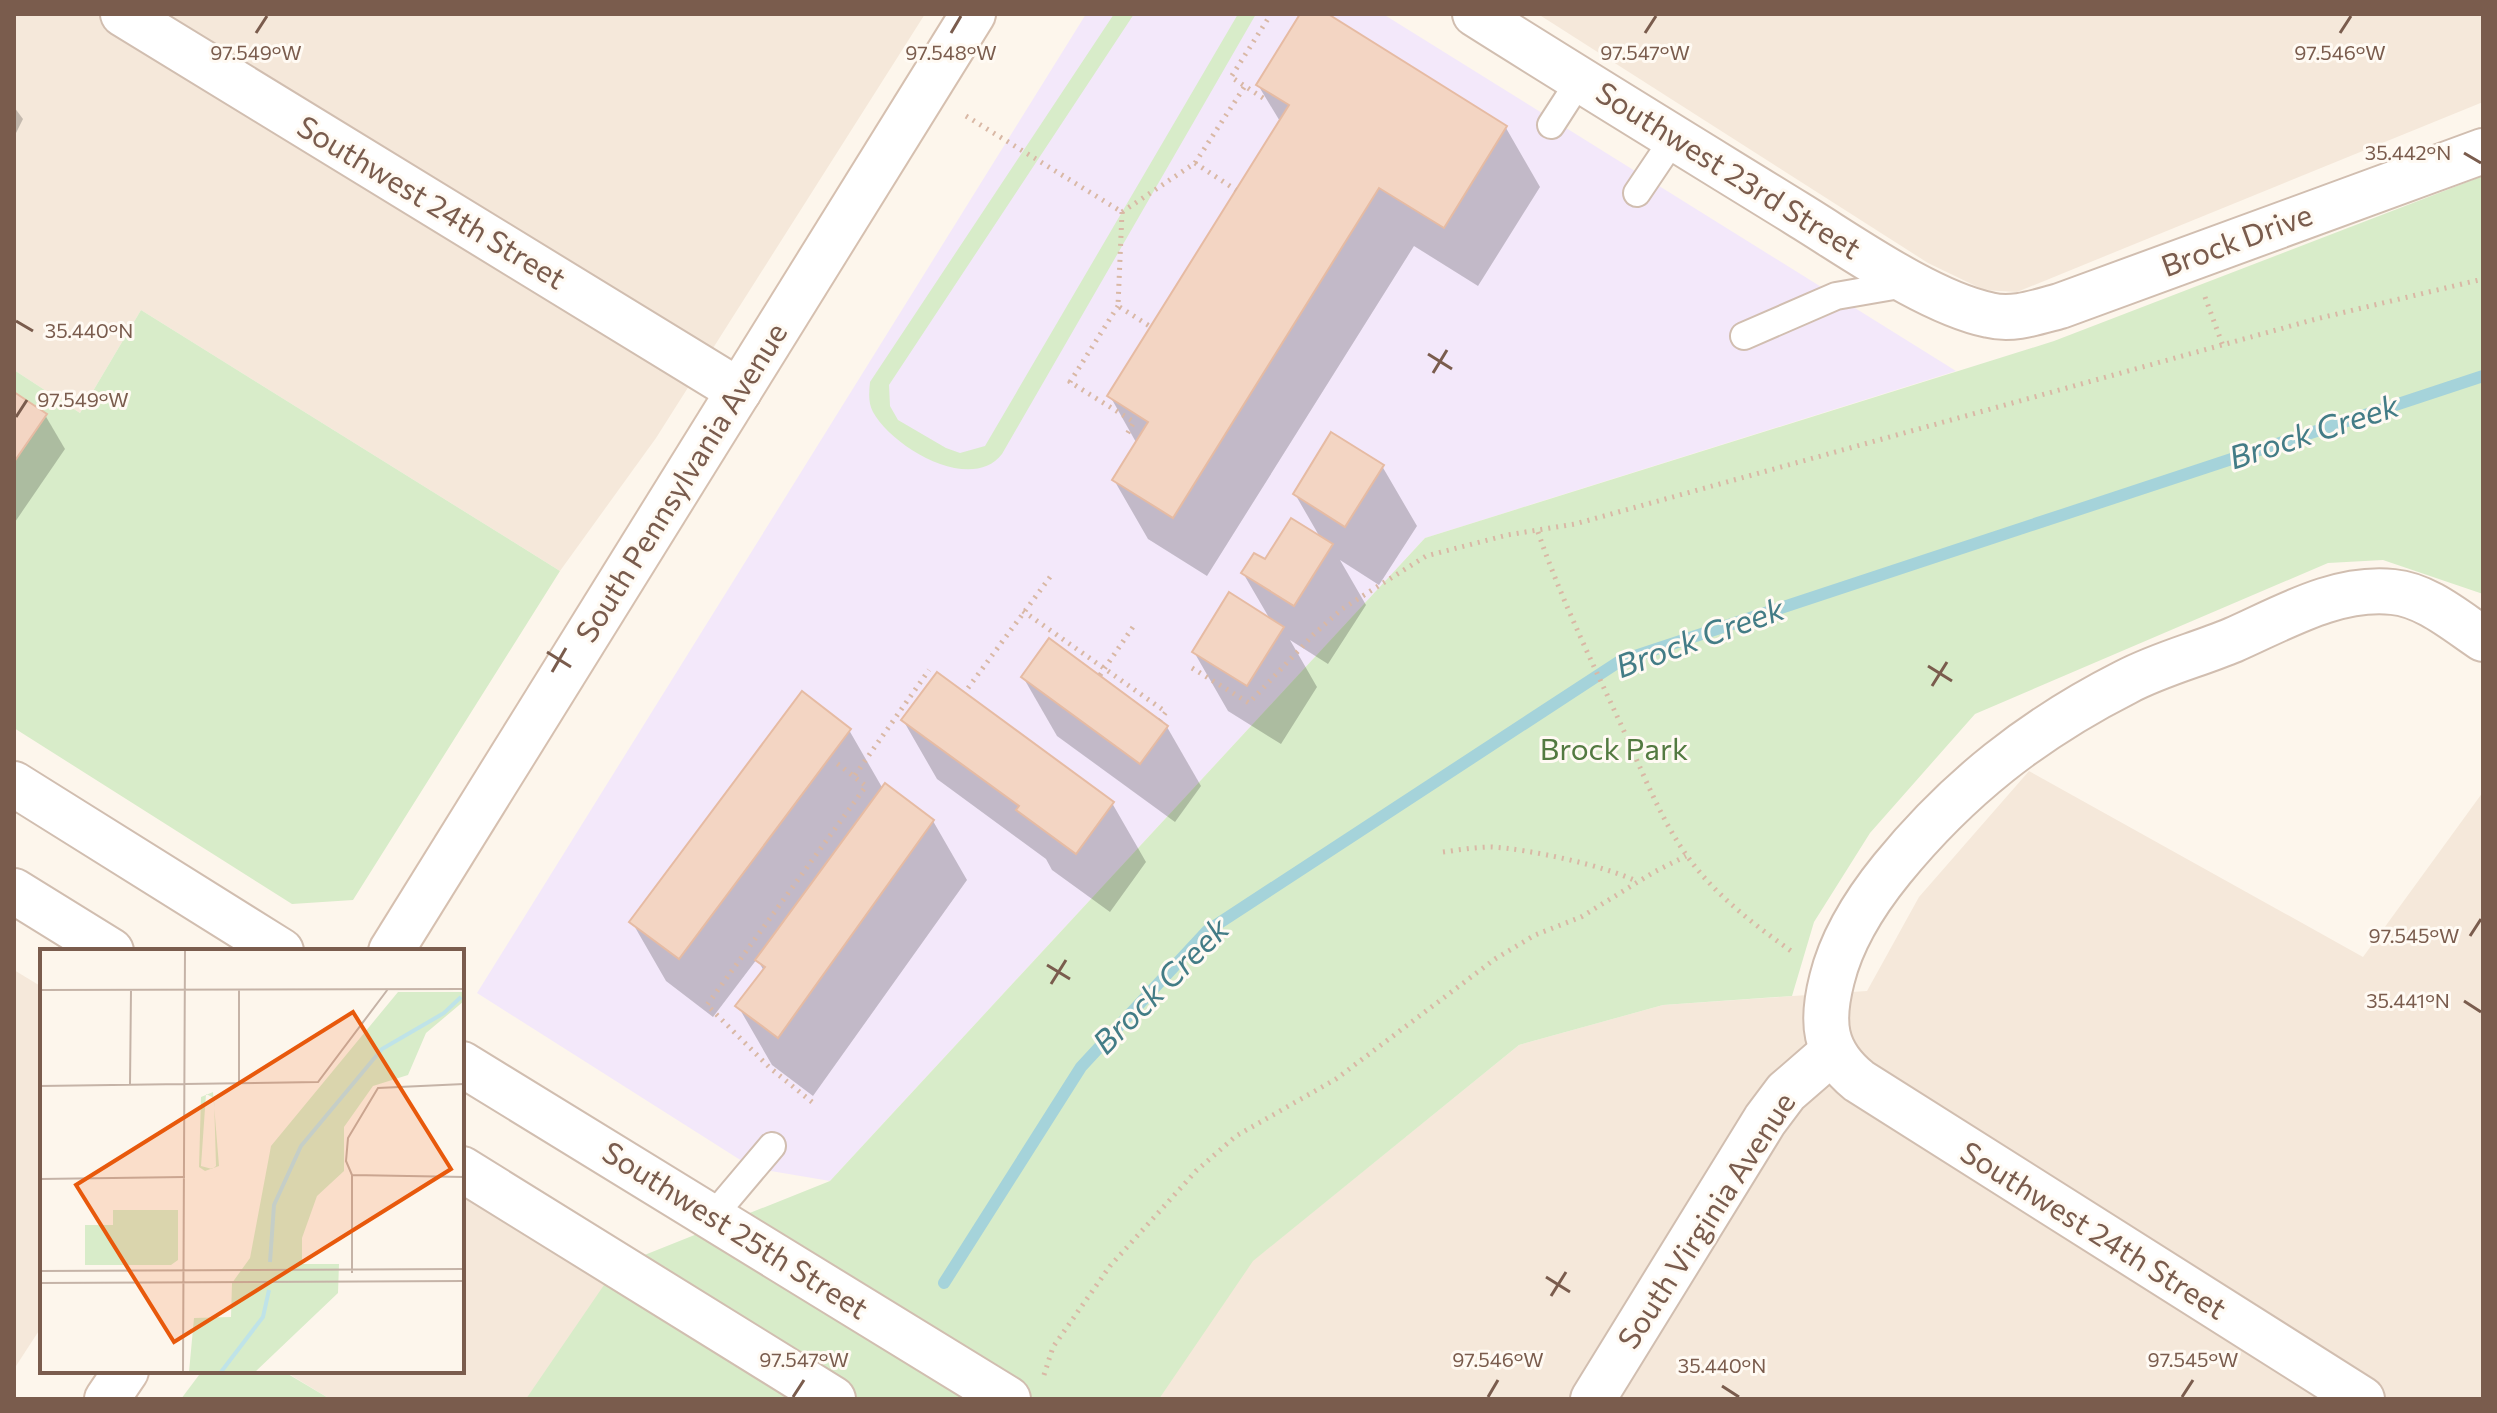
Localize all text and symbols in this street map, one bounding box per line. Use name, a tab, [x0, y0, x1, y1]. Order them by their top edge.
text: 97.549°W	[210, 40, 302, 64]
text: 97.548°W	[905, 40, 997, 64]
text: 97.547°W	[1600, 40, 1690, 64]
text: 97.546°W	[2294, 40, 2386, 64]
street label: Southwest 23rd Street	[1590, 72, 1869, 265]
street label: Southwest 24th Street	[291, 106, 573, 296]
text: 35.442°N	[2365, 140, 2451, 164]
street label: Brock Drive	[2156, 194, 2317, 283]
street label: South Pennsylvania Avenue	[566, 315, 794, 648]
text: 35.440°N	[45, 318, 133, 342]
water label: Brock Creek	[2223, 384, 2404, 476]
text: 97.549°W	[37, 387, 129, 411]
water label: Brock Creek	[1610, 587, 1790, 685]
park label: Brock Park	[1540, 729, 1688, 766]
water label: Brock Creek	[1083, 908, 1237, 1061]
text: 97.545°W	[2369, 923, 2459, 947]
inset map	[40, 949, 464, 1373]
text: 35.441°N	[2366, 988, 2450, 1012]
street label: South Virginia Avenue	[1608, 1085, 1802, 1355]
street label: Southwest 25th Street	[597, 1132, 876, 1326]
street label: Southwest 24th Street	[1955, 1132, 2234, 1326]
text: 97.547°W	[759, 1347, 849, 1371]
text: 97.546°W	[1452, 1347, 1544, 1371]
text: 97.545°W	[2148, 1347, 2238, 1371]
text: 35.440°N	[1678, 1353, 1766, 1377]

